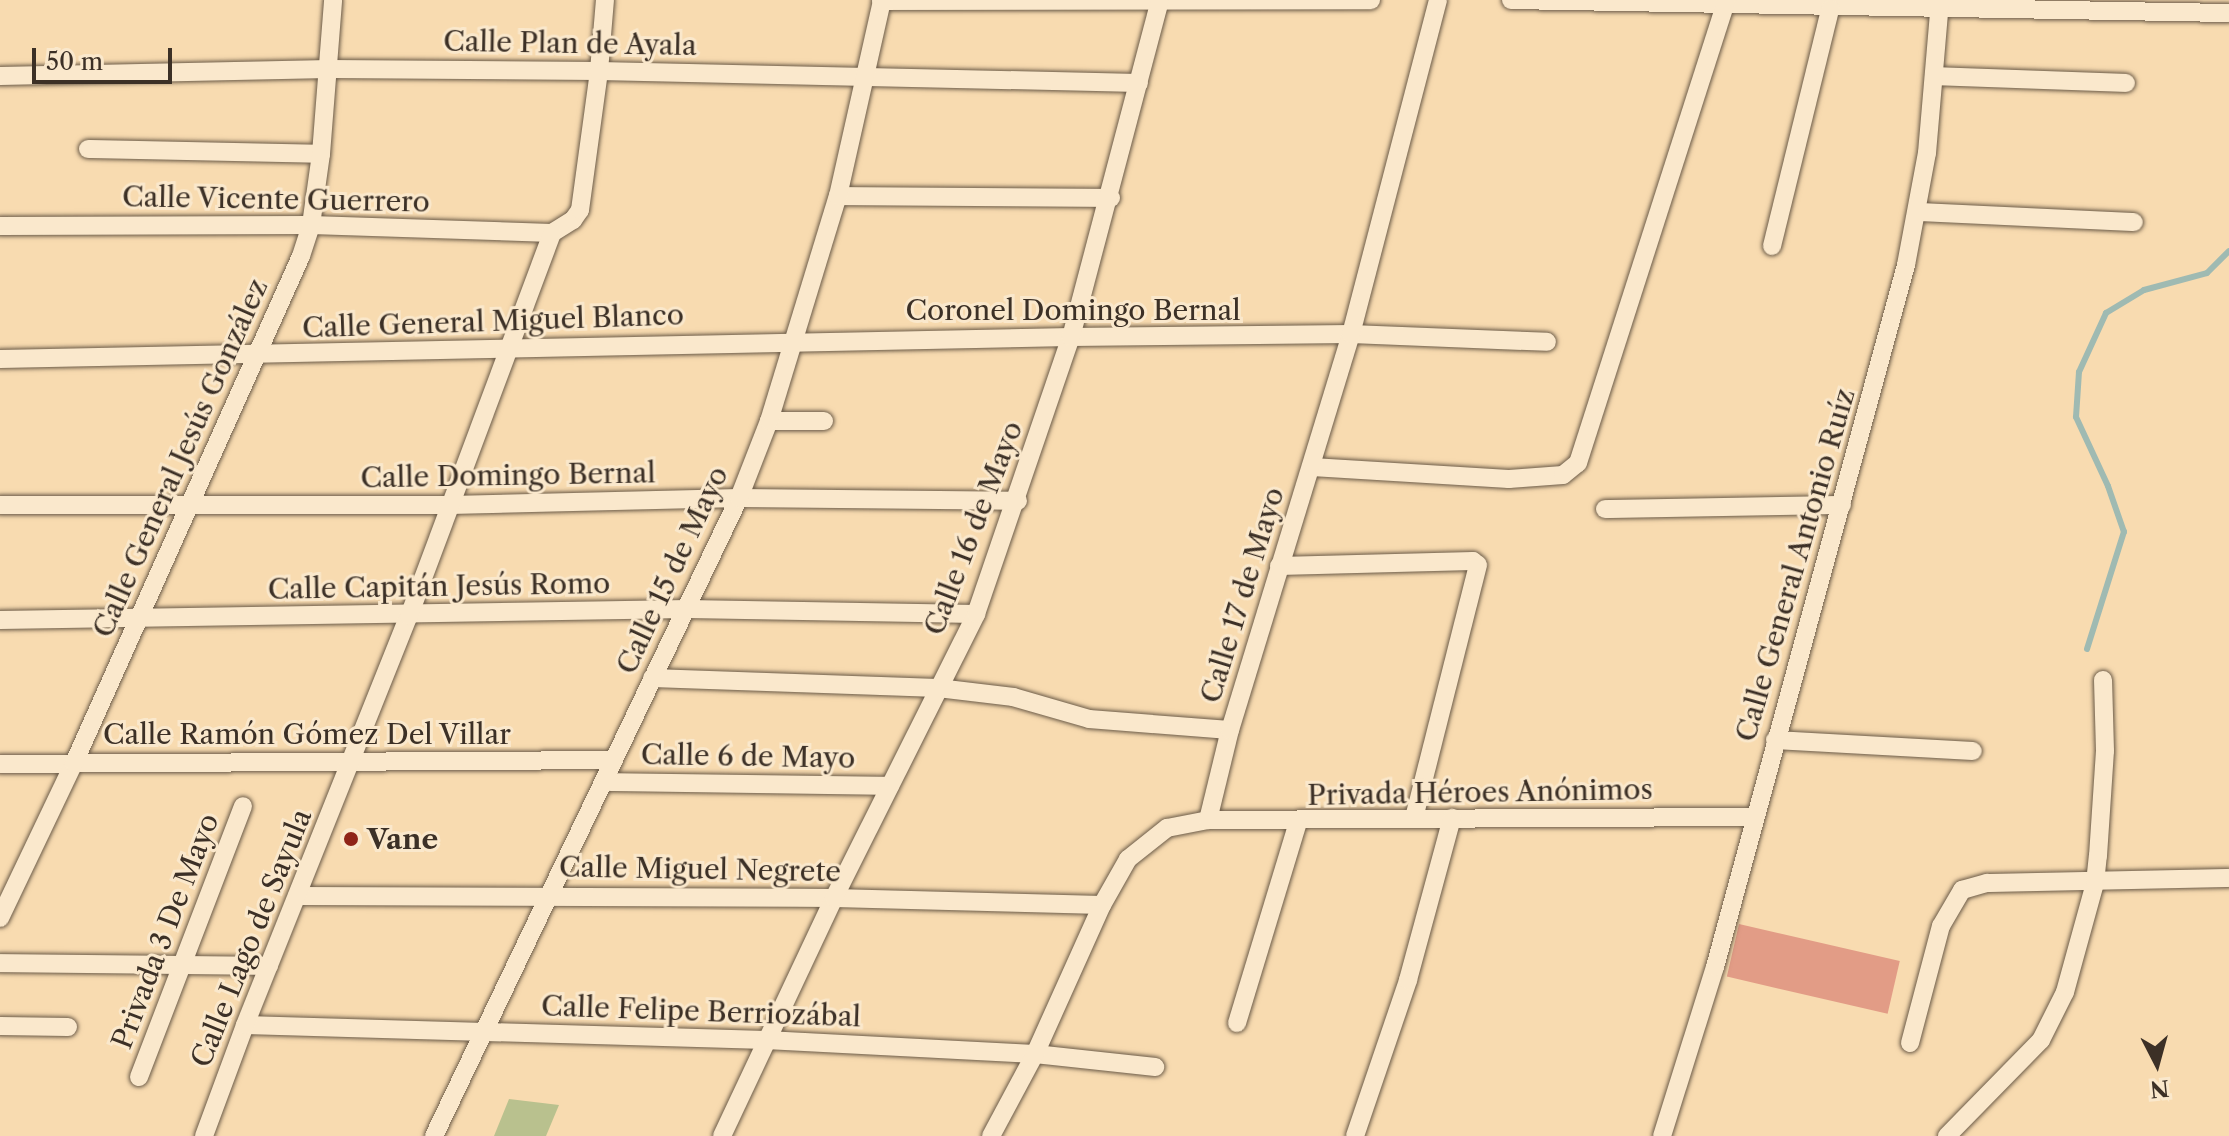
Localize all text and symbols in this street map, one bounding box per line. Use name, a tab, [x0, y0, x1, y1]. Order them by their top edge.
street label: Calle Plan de Ayala	[442, 24, 698, 62]
scale bar	[36, 32, 176, 82]
text: 50 m	[46, 47, 103, 76]
street label: Calle Vicente Guerrero	[121, 180, 431, 218]
street label: Calle General Jesús González	[86, 274, 274, 642]
street label: Coronel Domingo Bernal	[905, 293, 1241, 327]
street label: Calle General Miguel Blanco	[302, 298, 684, 344]
street label: Calle General Antonio Ruíz	[1728, 384, 1862, 746]
street label: Calle 16 de Mayo	[917, 416, 1029, 640]
street label: Calle Domingo Bernal	[360, 456, 656, 494]
street label: Calle 15 de Mayo	[609, 461, 735, 679]
street label: Calle 17 de Mayo	[1193, 483, 1291, 707]
street label: Calle Capitán Jesús Romo	[267, 566, 611, 606]
street label: Calle Ramón Gómez Del Villar	[102, 717, 512, 751]
street label: Calle 6 de Mayo	[641, 737, 855, 775]
street label: Privada Héroes Anónimos	[1306, 772, 1654, 812]
street label: Calle Lago de Sayula	[184, 804, 318, 1072]
street label: Privada 3 De Mayo	[105, 808, 225, 1054]
place label: Vane	[367, 822, 438, 856]
marker: Vane	[342, 830, 360, 848]
street label: Calle Miguel Negrete	[559, 850, 841, 888]
street label: Calle Felipe Berriozábal	[541, 989, 861, 1033]
north arrow	[2117, 1024, 2197, 1104]
text: N	[2149, 1074, 2170, 1103]

